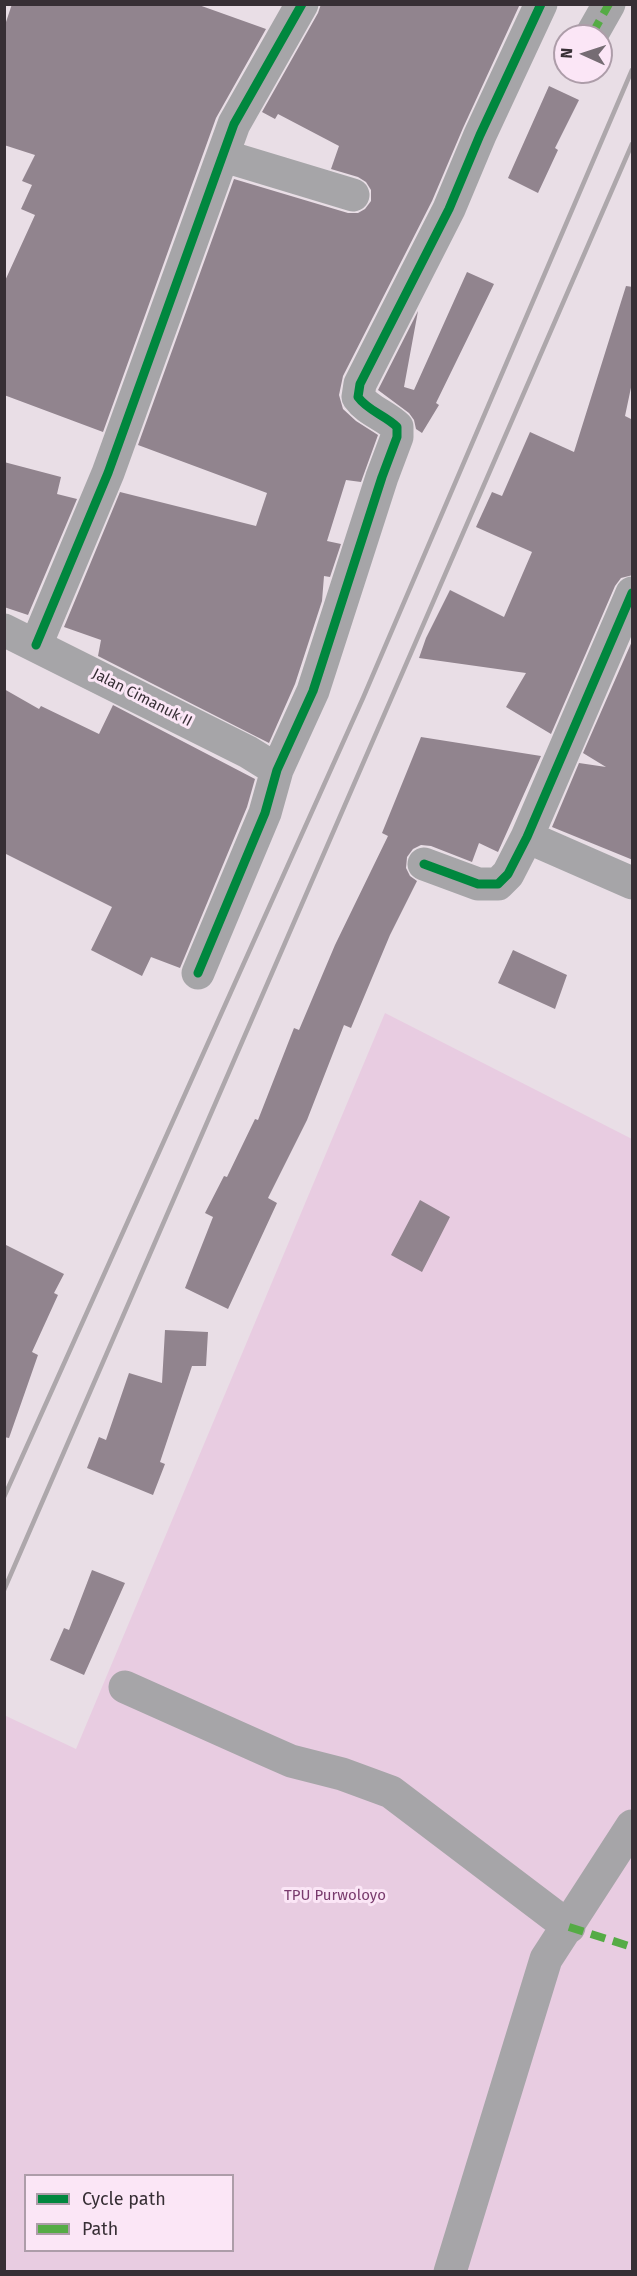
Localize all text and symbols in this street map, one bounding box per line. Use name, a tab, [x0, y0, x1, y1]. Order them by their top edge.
north arrow	[553, 24, 613, 84]
text: N	[557, 47, 576, 59]
street label: Jalan Cimanuk II	[89, 665, 195, 731]
park label: TPU Purwoloyo	[284, 1887, 386, 1905]
legend	[24, 2174, 234, 2252]
text: Cycle path	[82, 2188, 166, 2210]
text: Path	[82, 2218, 118, 2240]

